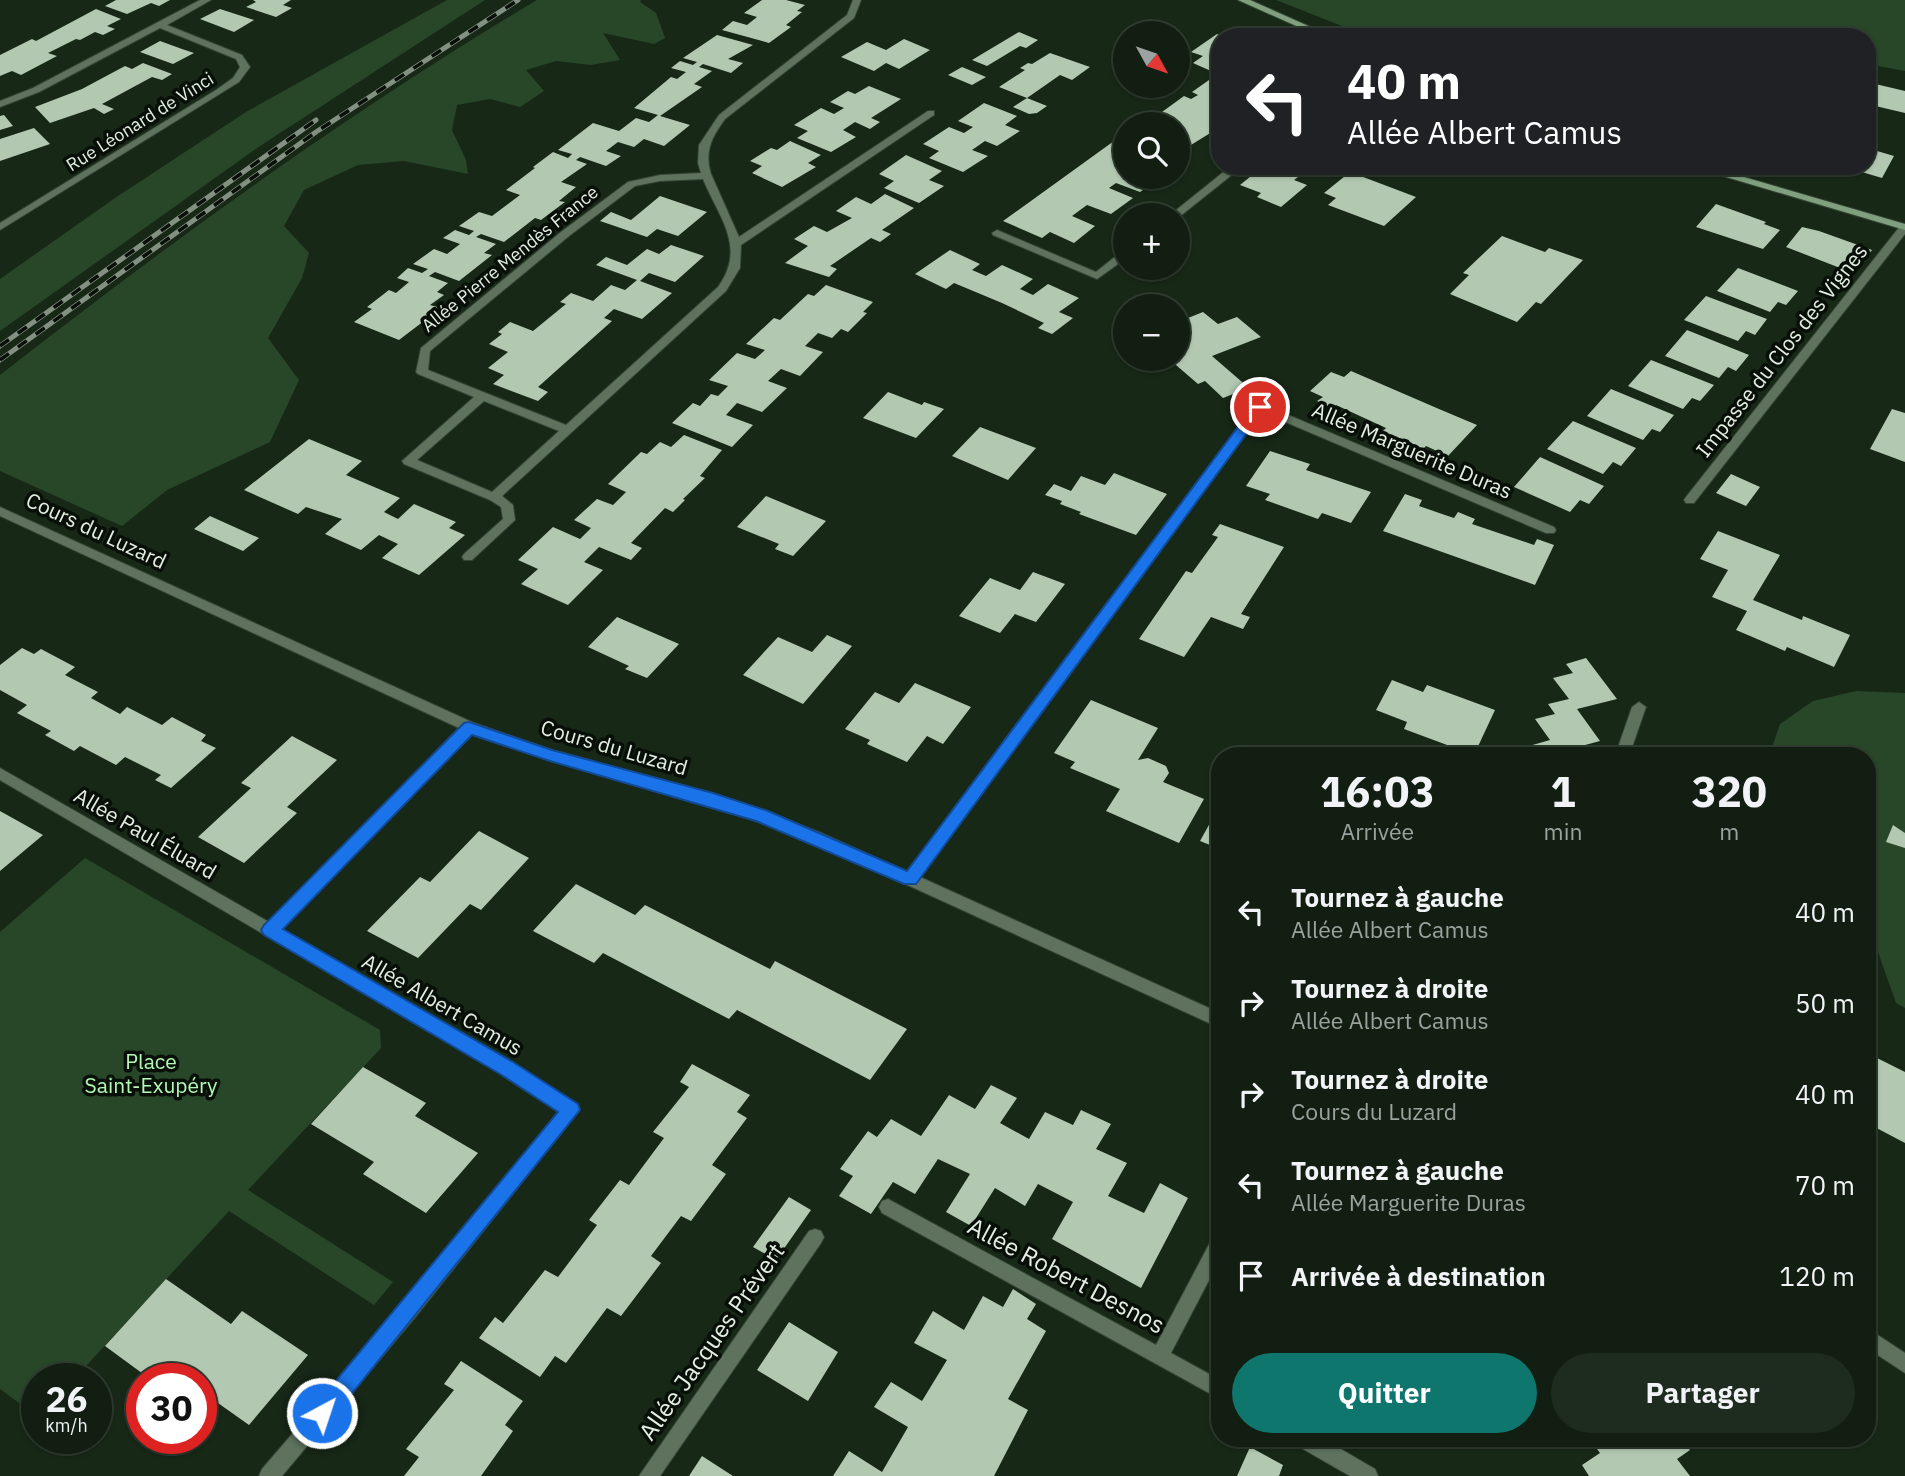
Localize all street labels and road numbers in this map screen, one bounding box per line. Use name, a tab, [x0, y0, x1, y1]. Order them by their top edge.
street label: Rue Léonard de Vinci	[62, 67, 218, 176]
street label: Allée Pierre Mendès France	[417, 180, 603, 337]
street label: Impasse du Clos des Vignes	[1689, 238, 1873, 463]
street label: Allée Marguerite Duras	[1308, 395, 1517, 505]
street label: Cours du Luzard	[22, 485, 171, 575]
street label: Cours du Luzard	[538, 713, 691, 781]
street label: Allée Paul Éluard	[69, 781, 222, 885]
street label: Allée Albert Camus	[357, 947, 528, 1061]
street label: Allée Robert Desnos	[962, 1210, 1170, 1341]
street label: Allée Jacques Prévert	[631, 1237, 791, 1446]

